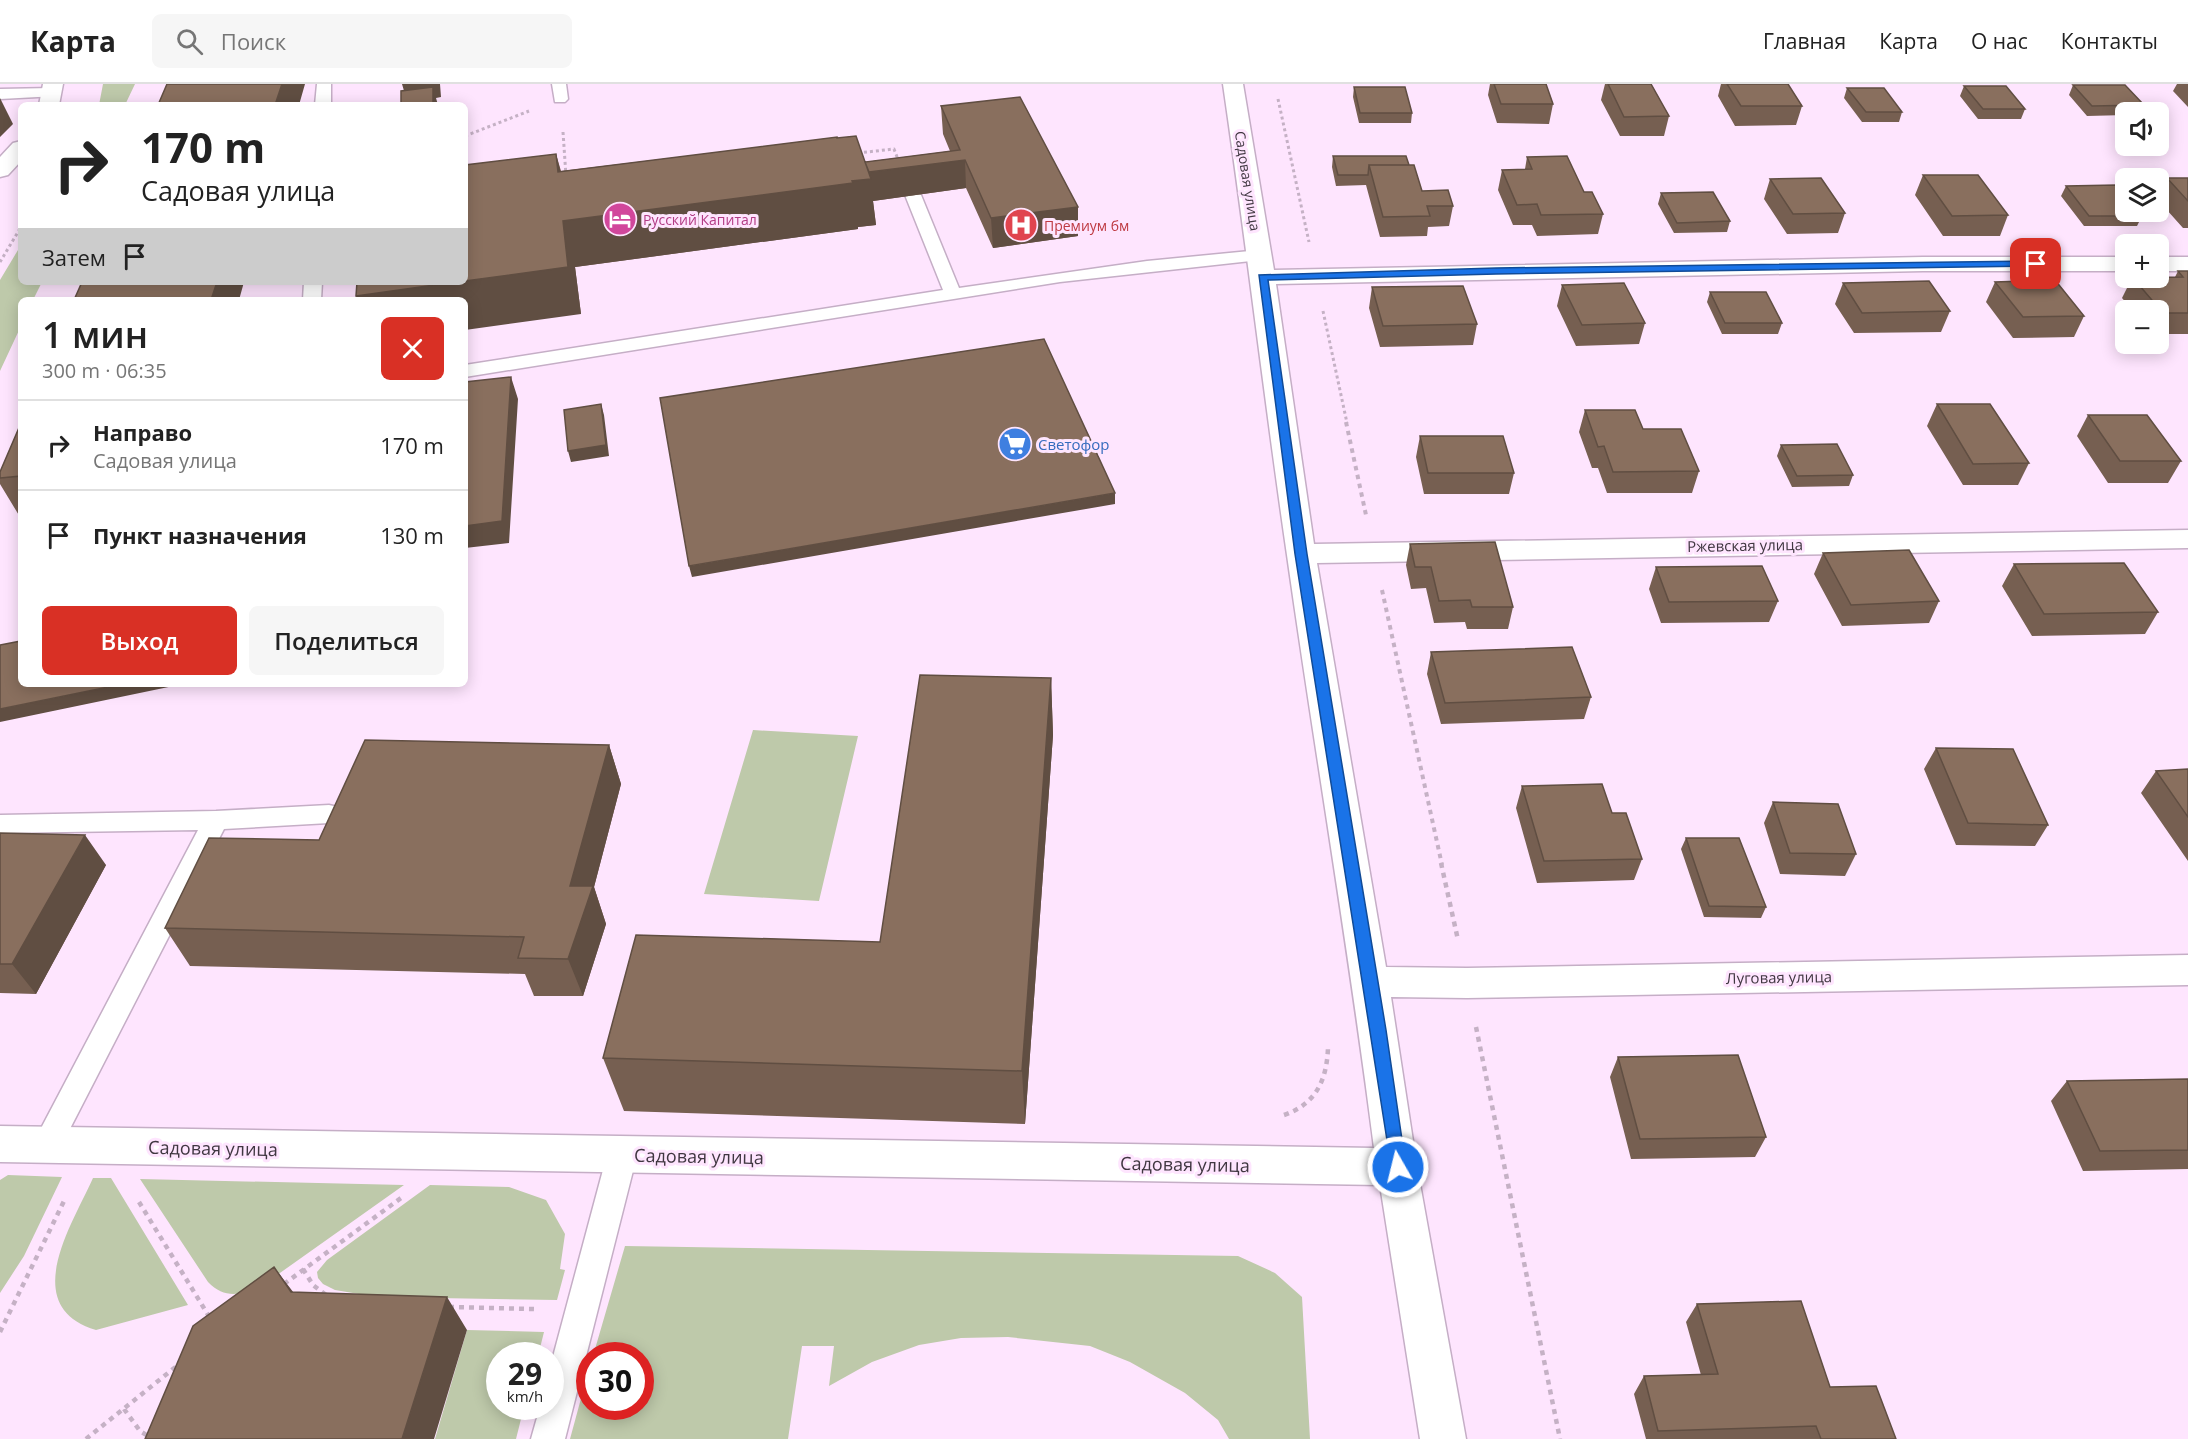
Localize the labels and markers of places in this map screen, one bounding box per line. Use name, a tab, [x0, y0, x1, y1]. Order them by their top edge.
hotel icon: Русский Капитал	[602, 201, 638, 237]
hospital icon: Премиум бм	[1003, 207, 1039, 243]
place label: Русский Капитал	[643, 210, 757, 229]
place label: Премиум бм	[1044, 216, 1129, 235]
pin	[2010, 238, 2061, 289]
supermarket icon: Светофор	[997, 426, 1033, 462]
place label: Светофор	[1038, 434, 1110, 454]

